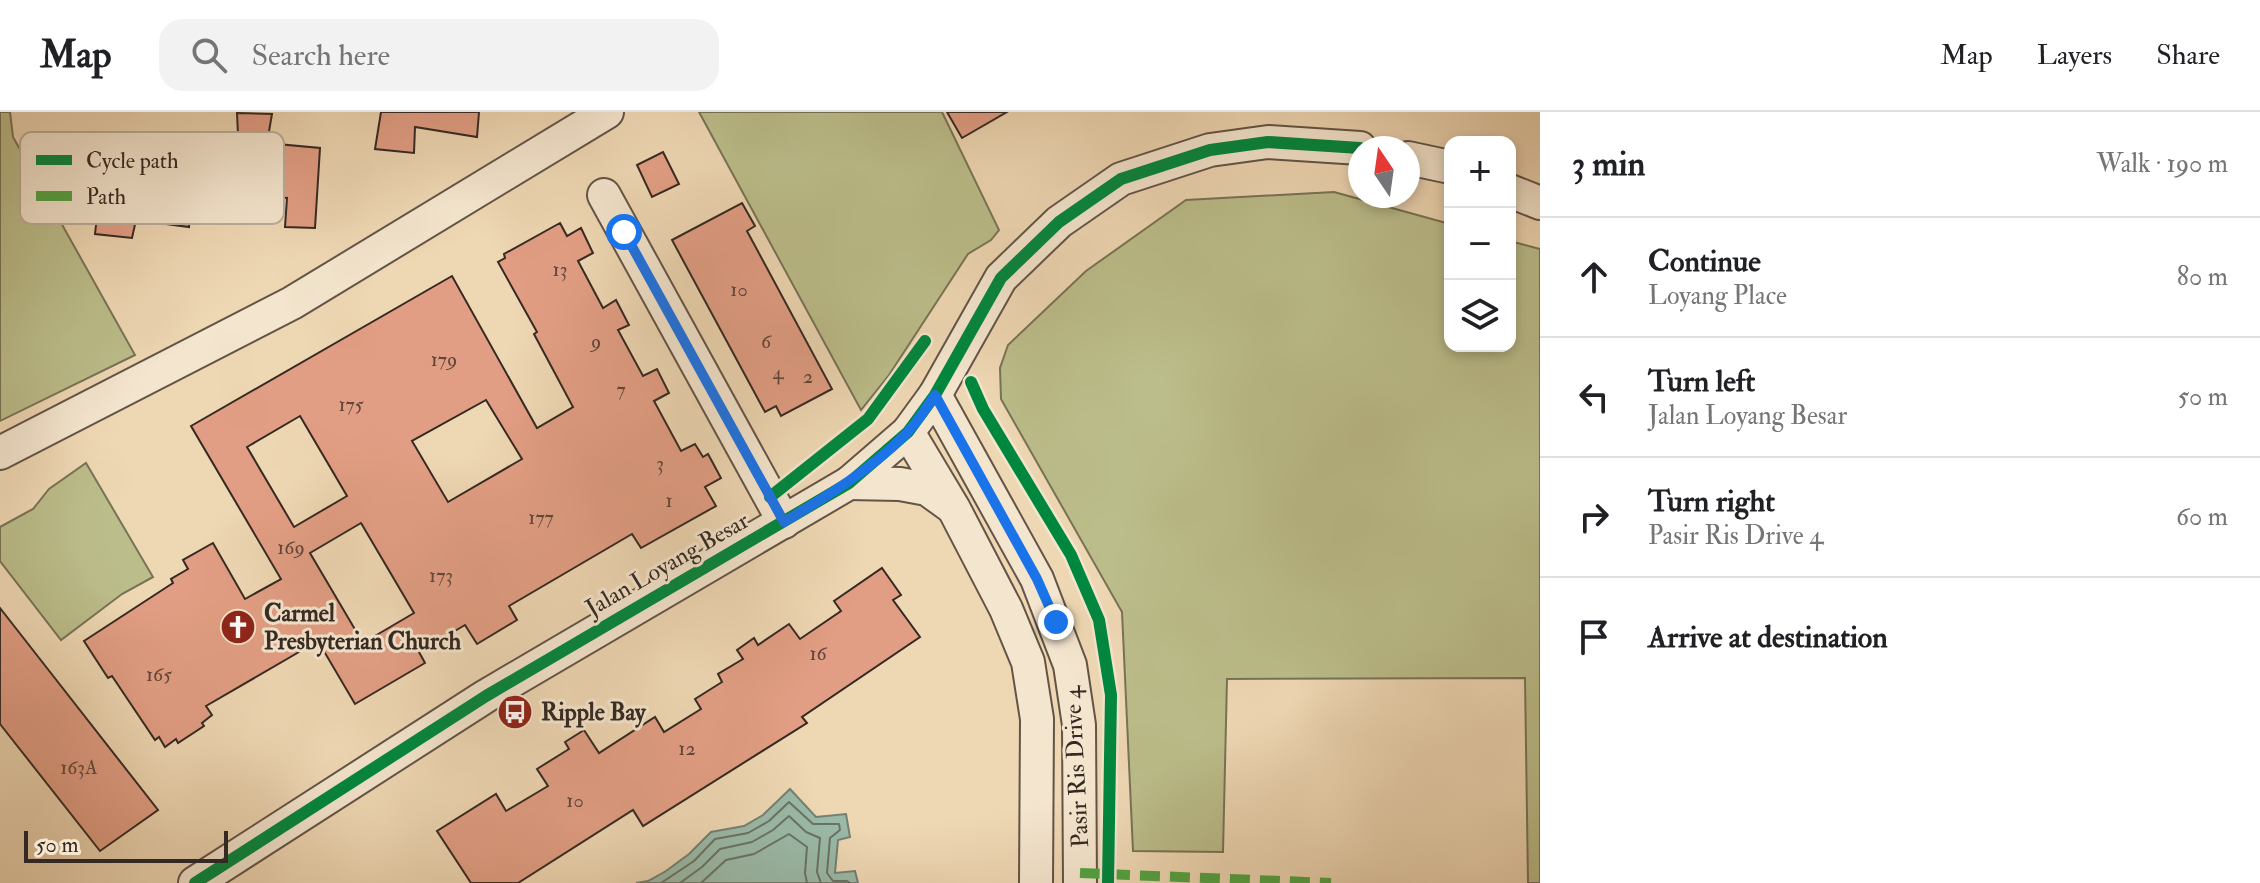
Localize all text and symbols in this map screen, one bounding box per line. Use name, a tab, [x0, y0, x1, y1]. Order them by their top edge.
search box	[159, 19, 719, 91]
text: Map	[40, 31, 111, 79]
icon: search	[187, 33, 231, 77]
text: Search here	[251, 37, 390, 74]
text: Map	[1940, 38, 1993, 73]
text: Layers	[2037, 38, 2112, 73]
text: Share	[2156, 38, 2220, 73]
legend	[20, 132, 284, 224]
north arrow	[1348, 136, 1420, 208]
map controls	[1444, 136, 1516, 352]
button: +	[1444, 136, 1516, 208]
text: 3 min	[1572, 143, 1645, 186]
text: Cycle path	[86, 147, 179, 176]
text: Walk · 190 m	[2097, 148, 2228, 180]
text: Path	[86, 183, 127, 211]
button: −	[1444, 208, 1516, 280]
route start	[606, 214, 642, 250]
text: Continue	[1648, 243, 1761, 280]
icon: ahead	[1572, 255, 1616, 299]
house number: 13	[553, 257, 567, 282]
text: 80 m	[2177, 261, 2228, 293]
house number: 10	[730, 277, 748, 302]
button: layers	[1444, 280, 1516, 352]
text: Loyang Place	[1648, 280, 1787, 312]
house number: 9	[589, 329, 601, 354]
house number: 6	[761, 329, 772, 354]
house number: 179	[431, 347, 457, 372]
house number: 4	[773, 360, 785, 385]
text: Turn left	[1648, 363, 1755, 400]
house number: 2	[803, 364, 813, 389]
icon: left	[1572, 375, 1616, 419]
house number: 7	[616, 377, 626, 402]
text: 50 m	[2178, 381, 2228, 413]
house number: 175	[338, 392, 364, 417]
text: Jalan Loyang Besar	[1648, 400, 1847, 432]
house number: 3	[656, 451, 664, 476]
text: Turn right	[1648, 483, 1775, 520]
house number: 1	[665, 488, 673, 513]
icon: right	[1572, 495, 1616, 539]
text: 60 m	[2176, 501, 2228, 533]
house number: 177	[528, 505, 554, 530]
street label: Jalan Loyang Besar	[579, 505, 755, 624]
text: Pasir Ris Drive 4	[1648, 520, 1823, 552]
house number: 169	[277, 535, 305, 560]
house number: 173	[429, 563, 453, 588]
place label: Carmel Presbyterian Church	[264, 598, 462, 657]
route end	[1038, 604, 1074, 640]
church icon: Carmel Presbyterian Church	[219, 608, 257, 646]
icon: arrive	[1572, 615, 1616, 659]
text: Arrive at destination	[1648, 619, 1888, 656]
house number: 16	[809, 641, 827, 666]
house number: 165	[146, 662, 172, 687]
street label: Pasir Ris Drive 4	[1057, 684, 1096, 849]
bus stop icon: Ripple Bay	[496, 693, 534, 731]
place label: Ripple Bay	[541, 697, 647, 728]
house number: 12	[678, 736, 696, 761]
house number: 163A	[60, 755, 98, 780]
house number: 10	[566, 788, 584, 813]
scale bar	[24, 827, 228, 863]
text: 50 m	[36, 831, 78, 859]

